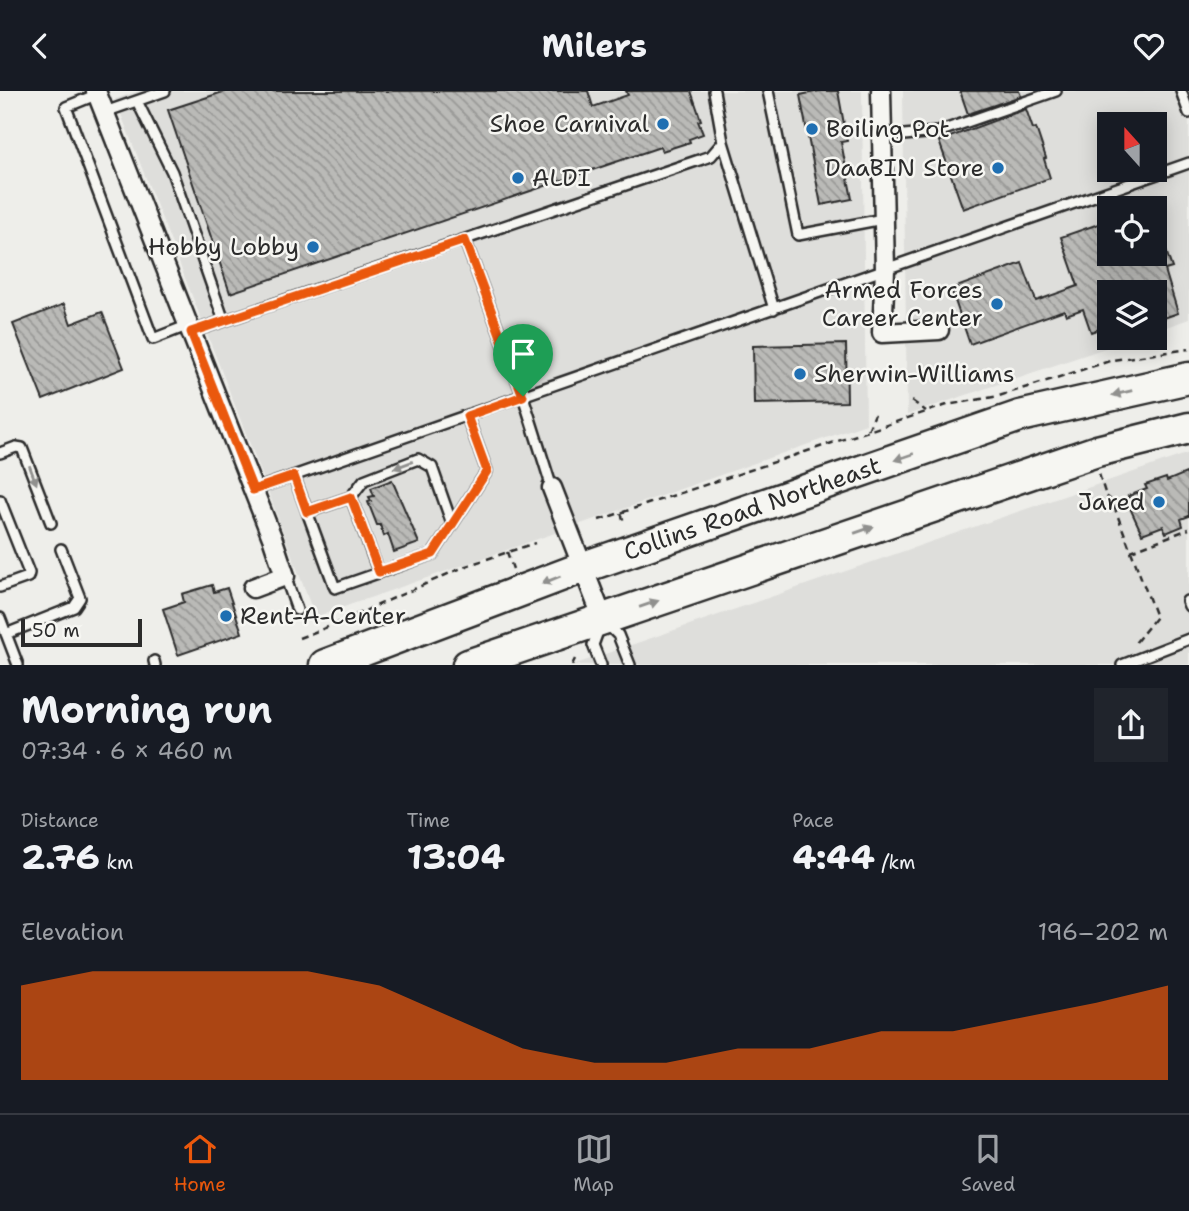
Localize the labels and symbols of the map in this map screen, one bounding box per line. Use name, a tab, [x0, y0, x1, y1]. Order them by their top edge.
place label: Shoe Carnival	[490, 108, 650, 140]
north arrow	[1097, 112, 1167, 182]
place label: Boiling Pot	[826, 113, 950, 145]
marker: Shoe Carnival	[655, 116, 671, 132]
marker: Boiling Pot	[804, 121, 820, 137]
place label: DaaBIN Store	[825, 152, 984, 184]
marker: DaaBIN Store	[990, 160, 1006, 176]
place label: ALDI	[532, 162, 591, 194]
marker: ALDI	[510, 170, 526, 186]
place label: Hobby Lobby	[148, 231, 299, 263]
marker: Hobby Lobby	[305, 239, 321, 255]
place label: Armed Forces Career Center	[822, 274, 983, 334]
marker: Armed Forces Career Center	[989, 296, 1005, 312]
pin	[493, 324, 553, 396]
place label: Sherwin-Williams	[814, 358, 1015, 390]
marker: Sherwin-Williams	[792, 366, 808, 382]
one-way arrow	[1111, 388, 1133, 399]
street label: Collins Road Northeast	[619, 449, 885, 568]
one-way arrow	[894, 452, 915, 463]
one-way arrow	[392, 460, 413, 471]
one-way arrow	[27, 465, 38, 486]
place label: Jared	[1078, 486, 1145, 518]
marker: Jared	[1151, 494, 1167, 510]
one-way arrow	[854, 524, 875, 535]
one-way arrow	[540, 575, 561, 586]
one-way arrow	[638, 598, 659, 609]
place label: Rent-A-Center	[240, 600, 406, 632]
marker: Rent-A-Center	[218, 608, 234, 624]
scale bar	[21, 616, 142, 648]

